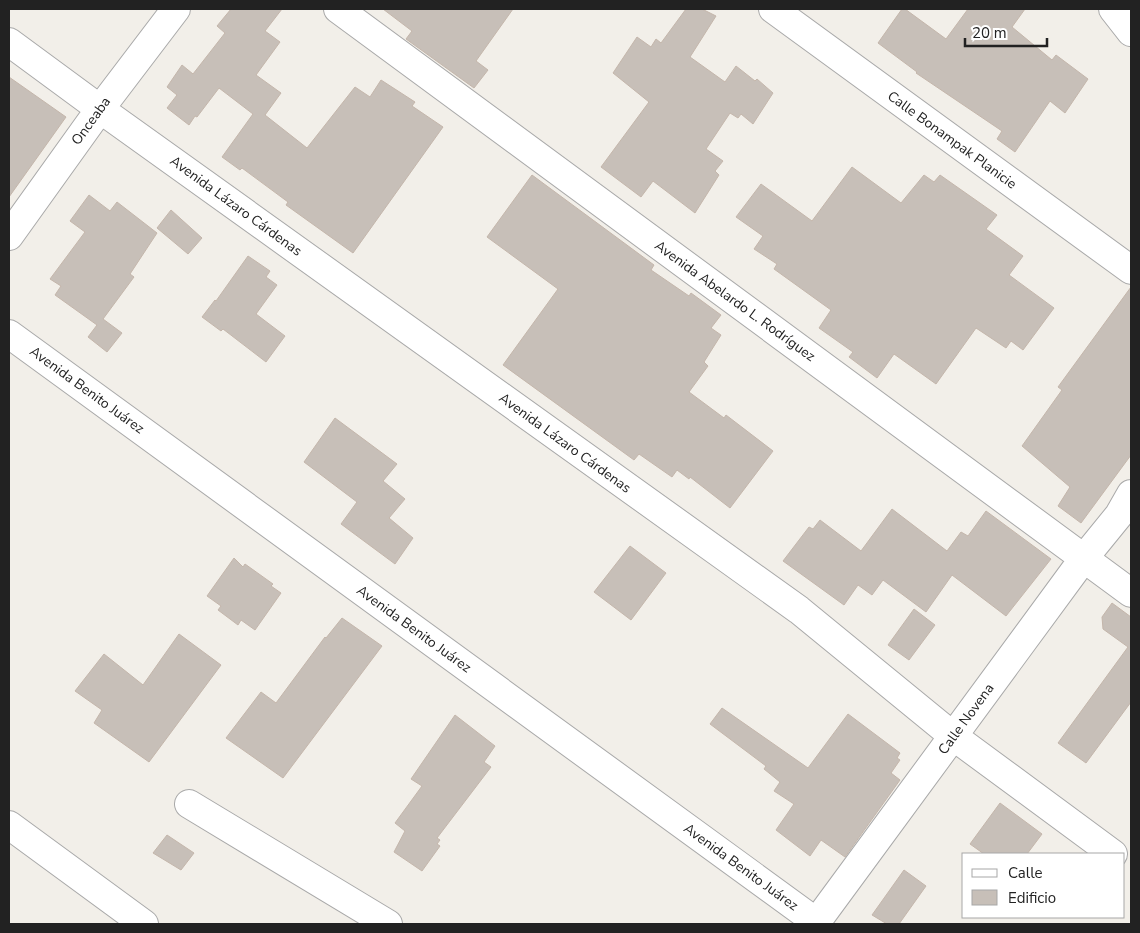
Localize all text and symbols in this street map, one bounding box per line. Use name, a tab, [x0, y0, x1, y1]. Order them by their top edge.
scale bar	[965, 15, 1048, 47]
text: 20 m	[972, 23, 1007, 43]
street label: Calle Bonampak Planicie	[884, 87, 1020, 193]
street label: Onceaba	[67, 93, 115, 149]
street label: Avenida Lázaro Cárdenas	[166, 152, 306, 261]
street label: Avenida Abelardo L. Rodríguez	[651, 236, 820, 366]
street label: Avenida Benito Juárez	[26, 342, 149, 438]
street label: Avenida Lázaro Cárdenas	[495, 389, 635, 498]
street label: Avenida Benito Juárez	[353, 581, 476, 677]
street label: Calle Novena	[934, 679, 998, 759]
street label: Avenida Benito Juárez	[680, 819, 803, 915]
legend	[962, 853, 1125, 918]
text: Calle	[1008, 863, 1043, 883]
text: Edificio	[1008, 888, 1056, 908]

